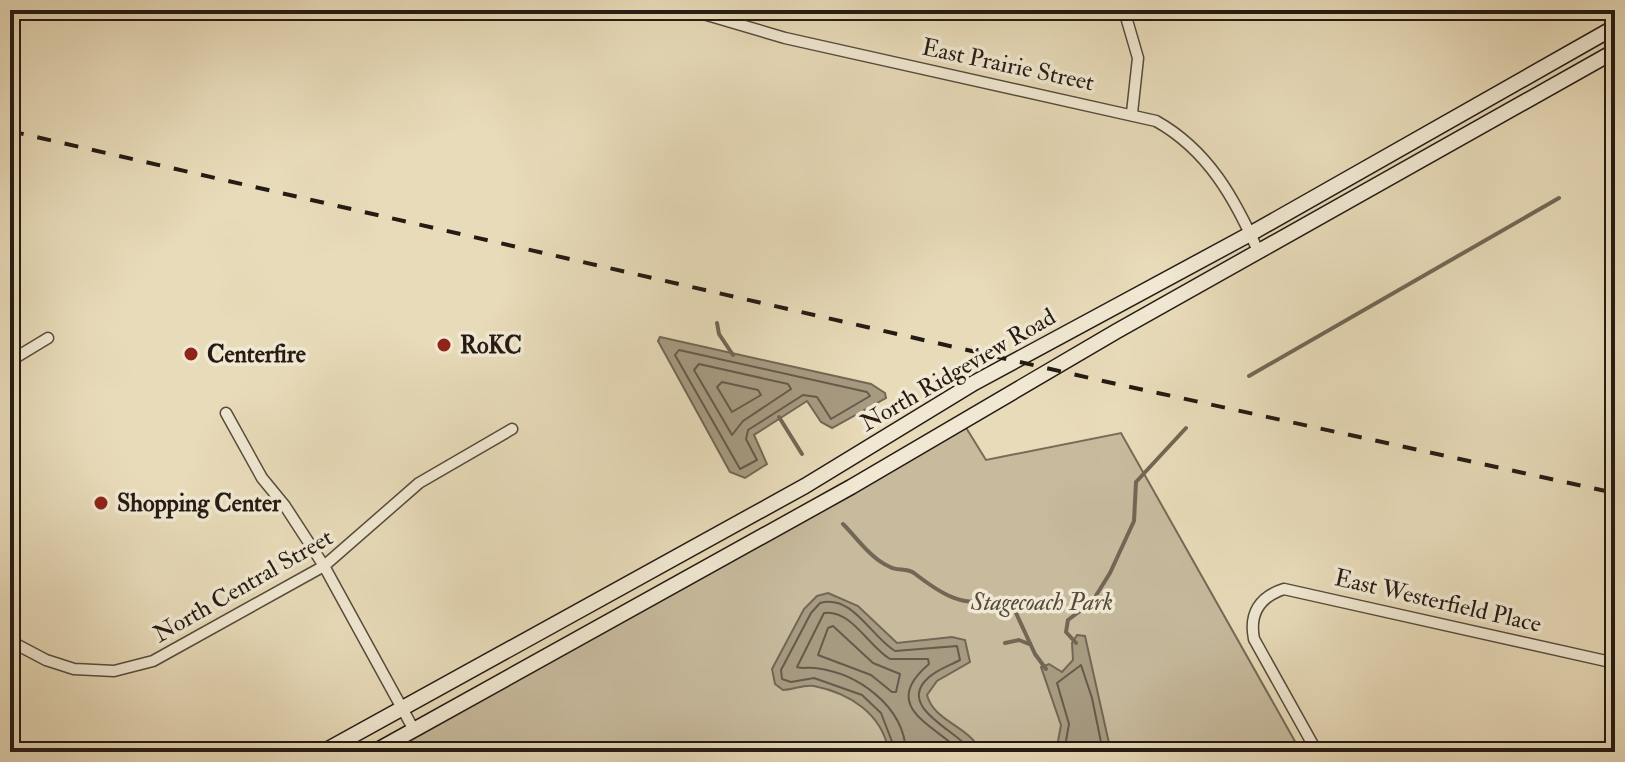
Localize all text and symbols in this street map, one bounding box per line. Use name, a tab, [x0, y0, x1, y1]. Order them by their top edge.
street label: East Prairie Street	[919, 32, 1097, 98]
street label: North Ridgeview Road	[855, 301, 1061, 439]
place label: RoKC	[460, 330, 522, 361]
marker: RoKC	[435, 336, 453, 354]
place label: Centerfire	[207, 339, 306, 370]
marker: Centerfire	[182, 345, 200, 363]
place label: Shopping Center	[117, 488, 282, 519]
marker: Shopping Center	[92, 494, 110, 512]
street label: North Central Street	[148, 522, 339, 650]
street label: East Westerfield Place	[1332, 562, 1544, 640]
park label: Stagecoach Park	[970, 587, 1113, 618]

